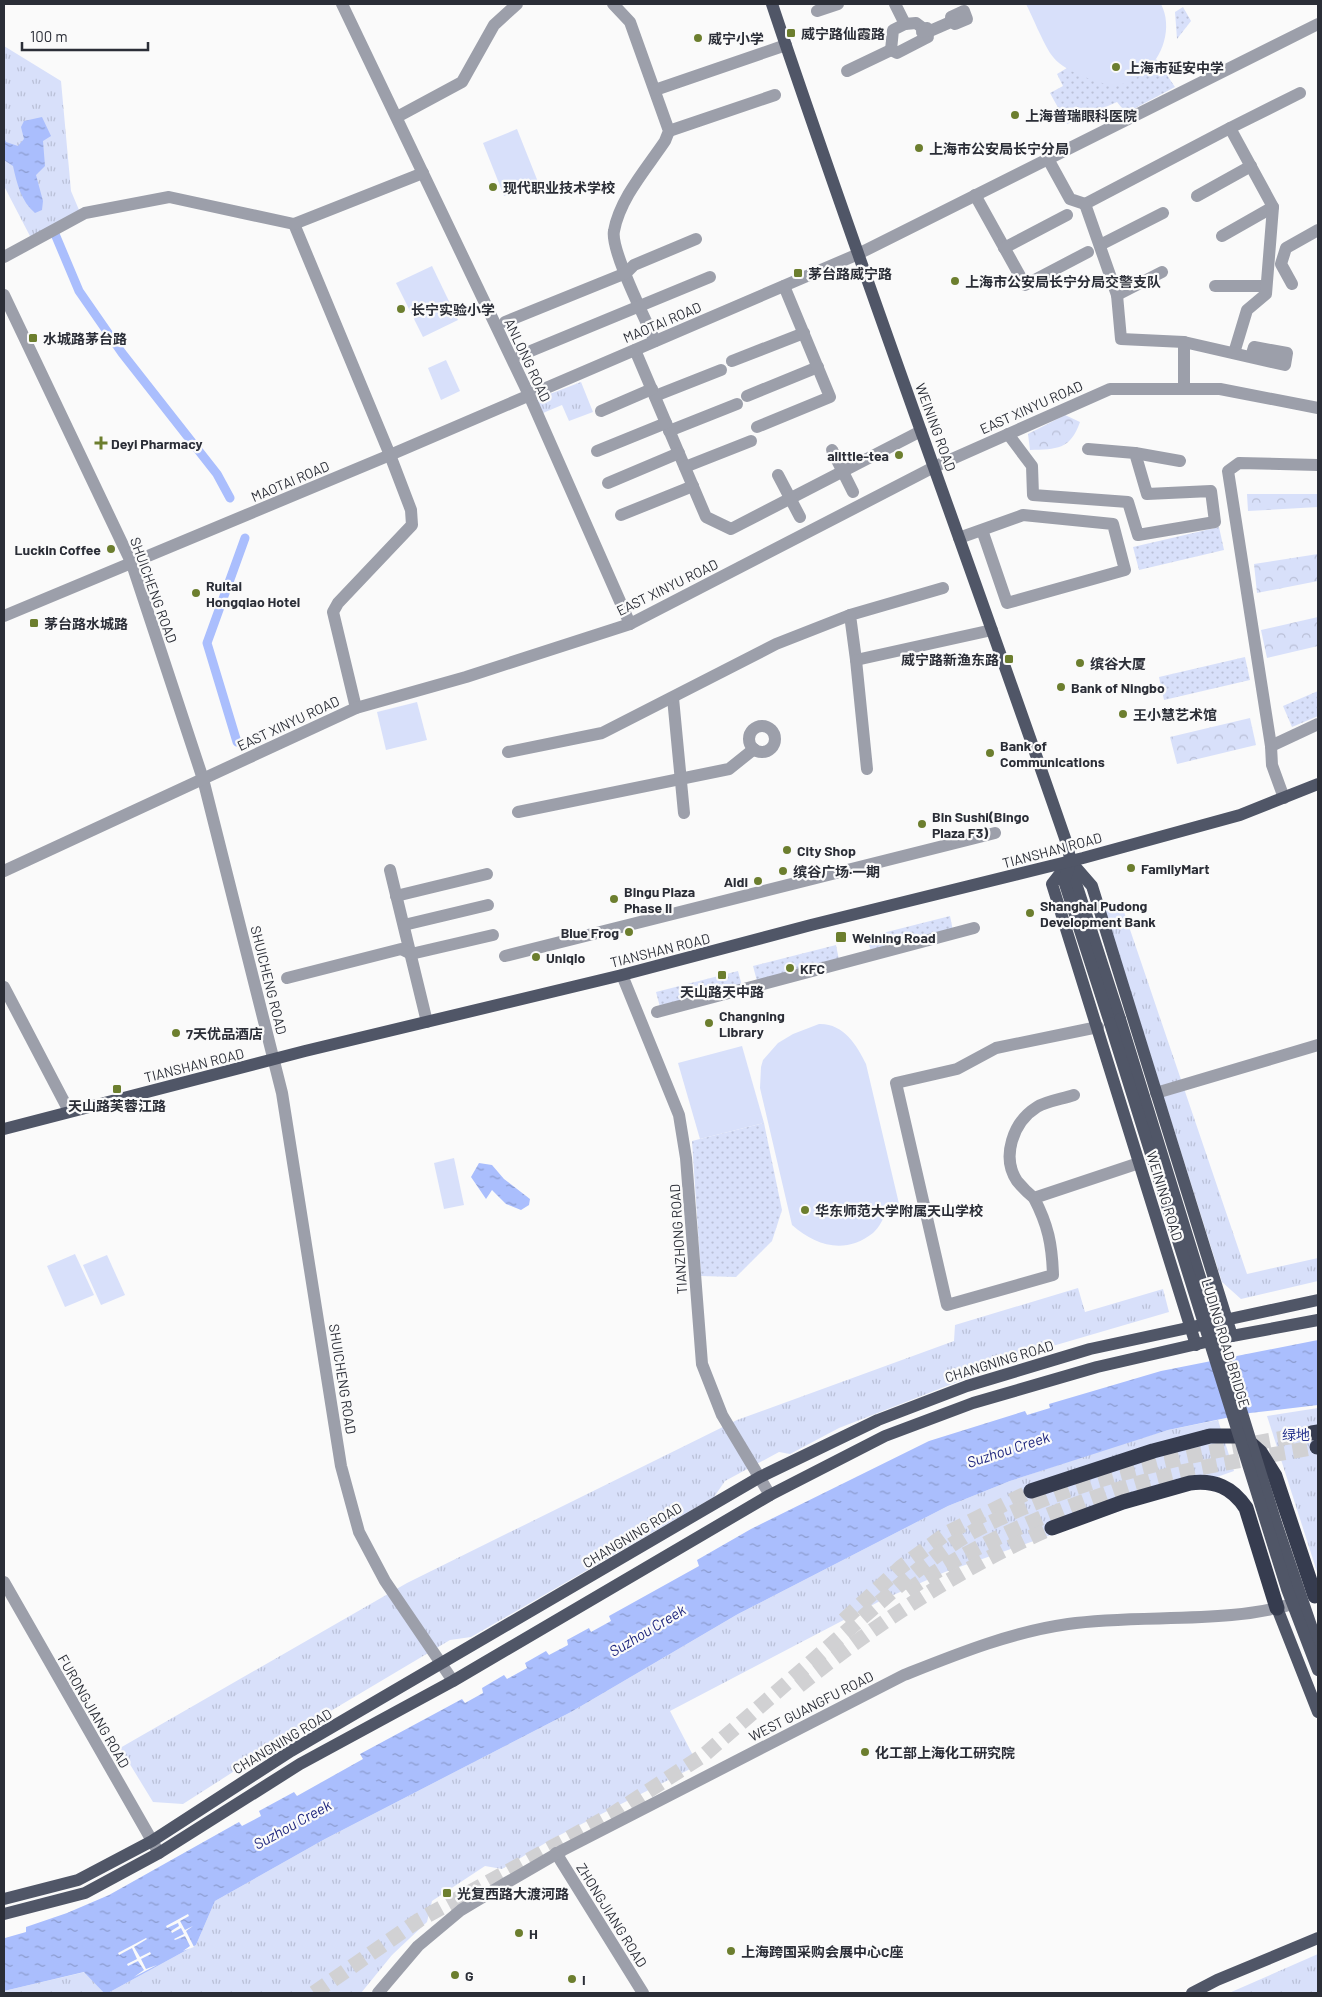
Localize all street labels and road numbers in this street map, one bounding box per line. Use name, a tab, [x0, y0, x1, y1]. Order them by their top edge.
street label: MAOTAI ROAD	[620, 298, 704, 346]
street label: ANLONG ROAD	[501, 316, 555, 404]
street label: EAST XINYU ROAD	[977, 377, 1085, 437]
street label: WEINING ROAD	[912, 381, 960, 473]
street label: MAOTAI ROAD	[248, 457, 332, 505]
street label: SHUICHENG ROAD	[127, 535, 181, 645]
street label: EAST XINYU ROAD	[614, 555, 720, 619]
street label: EAST XINYU ROAD	[234, 692, 342, 754]
street label: TIANSHAN ROAD	[1000, 829, 1104, 871]
street label: SHUICHENG ROAD	[247, 924, 291, 1036]
street label: TIANSHAN ROAD	[608, 929, 712, 971]
street label: TIANSHAN ROAD	[142, 1044, 246, 1086]
street label: WEINING ROAD	[1143, 1149, 1187, 1243]
street label: TIANZHONG ROAD	[666, 1183, 690, 1295]
street label: LUDING ROAD BRIDGE	[1198, 1276, 1254, 1410]
street label: SHUICHENG ROAD	[326, 1323, 360, 1435]
street label: CHANGNING ROAD	[943, 1336, 1055, 1386]
street label: CHANGNING ROAD	[579, 1499, 685, 1571]
street label: FURONGJIANG ROAD	[55, 1651, 133, 1771]
street label: WEST GUANGFU ROAD	[746, 1667, 876, 1745]
street label: CHANGNING ROAD	[229, 1705, 335, 1777]
street label: ZHONGJIANG ROAD	[573, 1860, 651, 1970]

